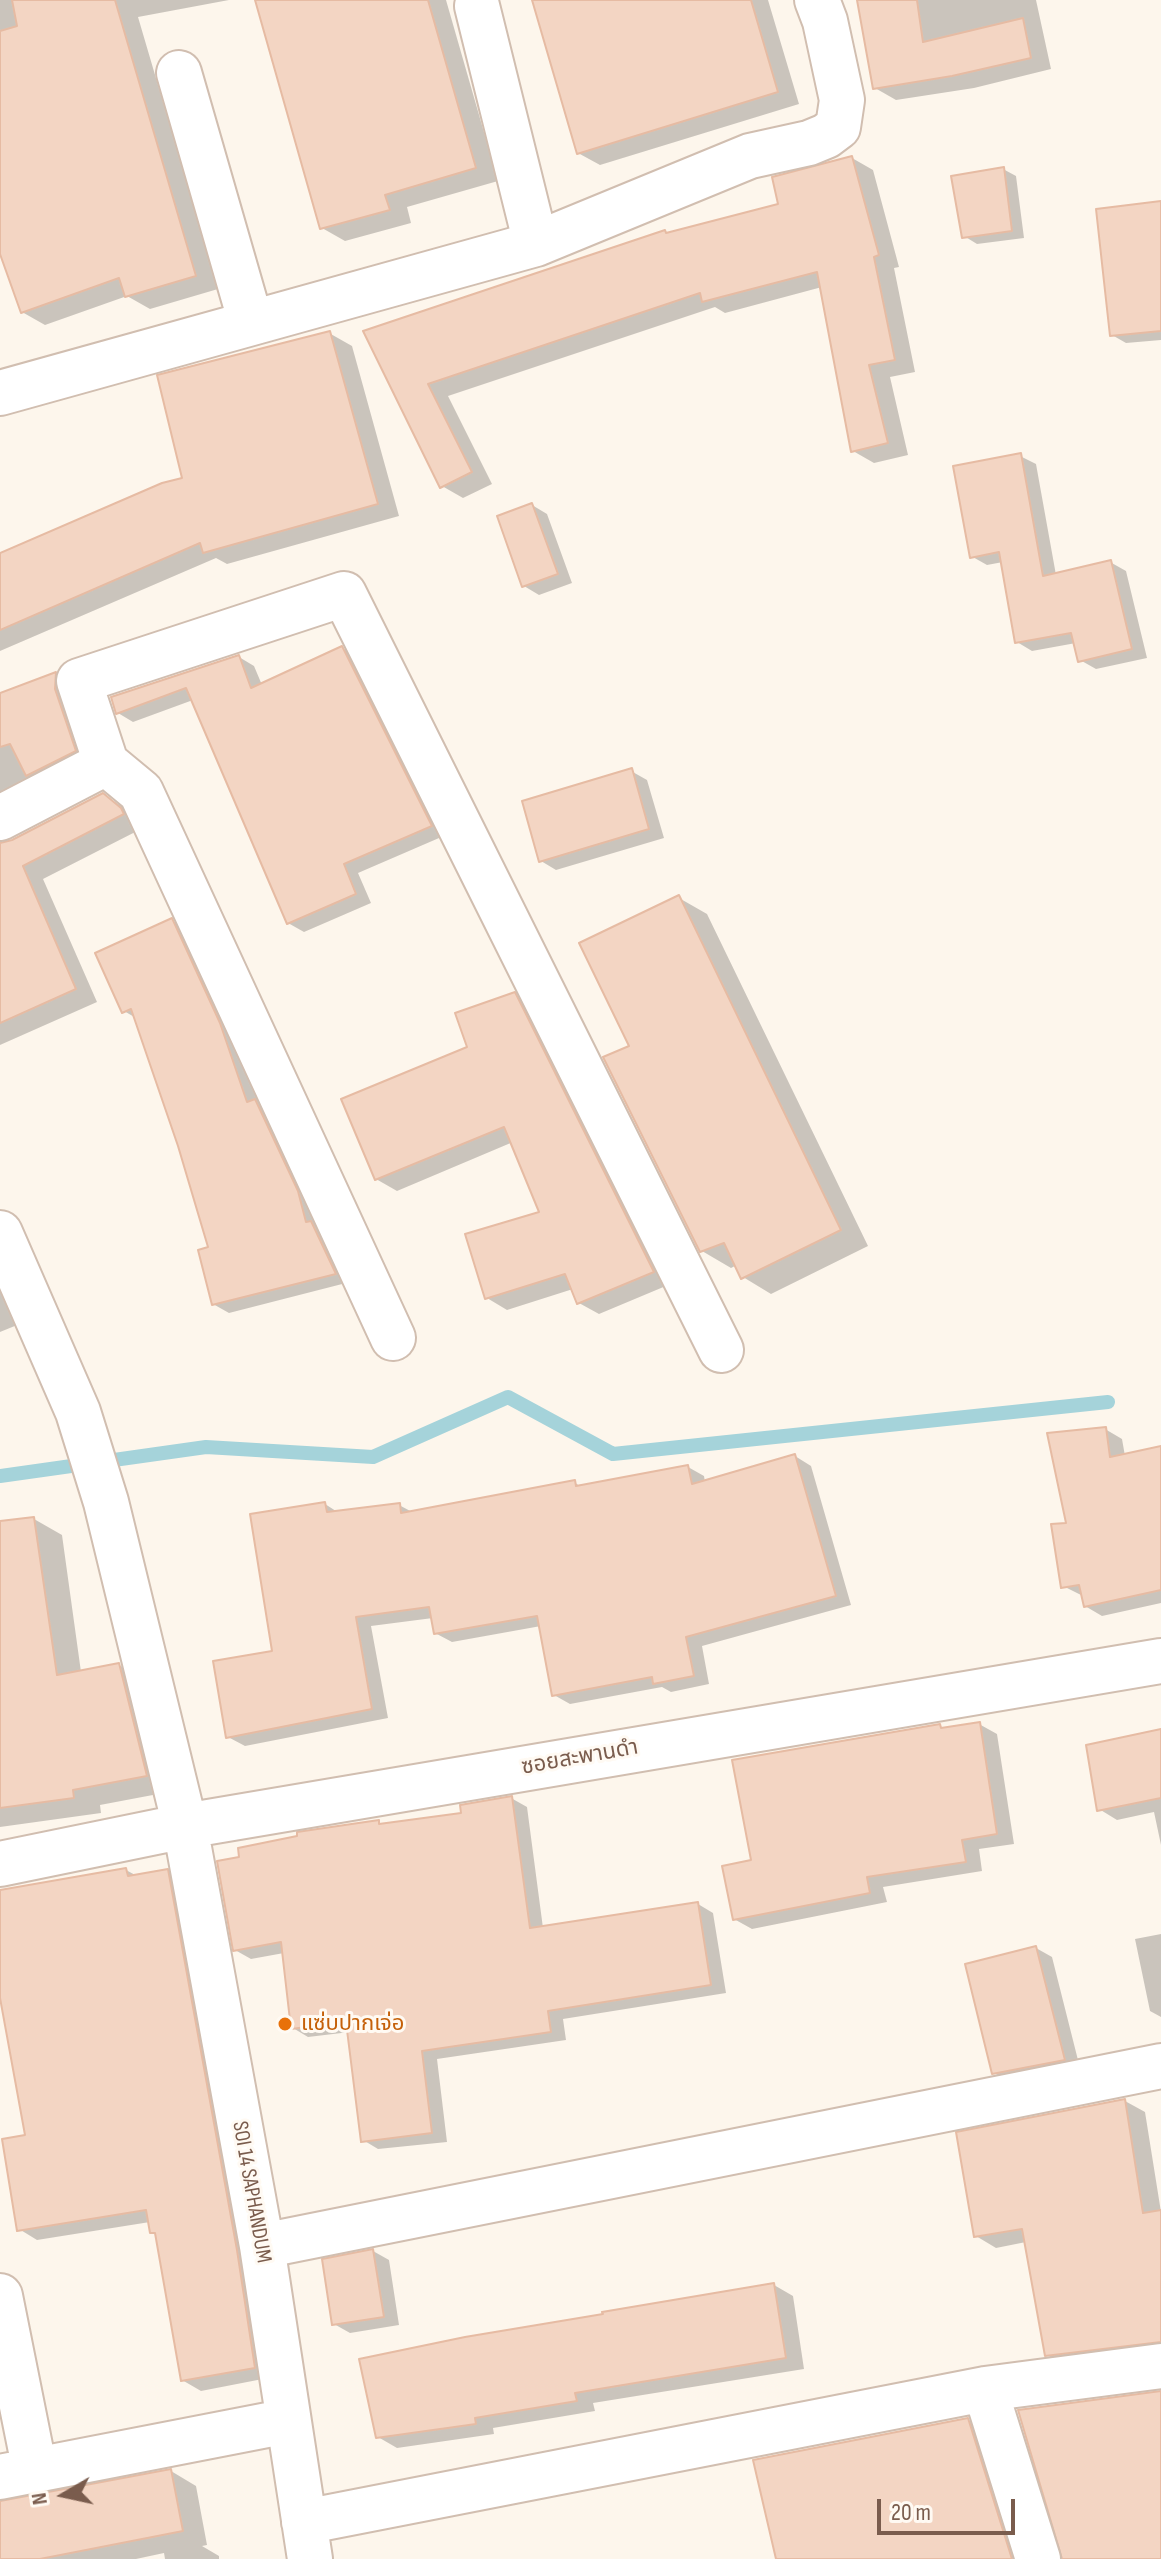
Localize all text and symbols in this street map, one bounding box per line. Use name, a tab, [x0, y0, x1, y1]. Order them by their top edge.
street label: ซอยสะพานดำ	[520, 1735, 640, 1781]
place label: แซ่บปากเจ่อ	[301, 2011, 404, 2037]
marker: แซ่บปากเจ่อ	[276, 2015, 294, 2033]
street label: SOI 14 SAPHANDUM	[226, 2119, 276, 2265]
north arrow	[24, 2455, 104, 2535]
scale bar	[881, 2483, 1019, 2533]
text: N	[26, 2491, 54, 2507]
text: 20 m	[891, 2498, 931, 2527]

